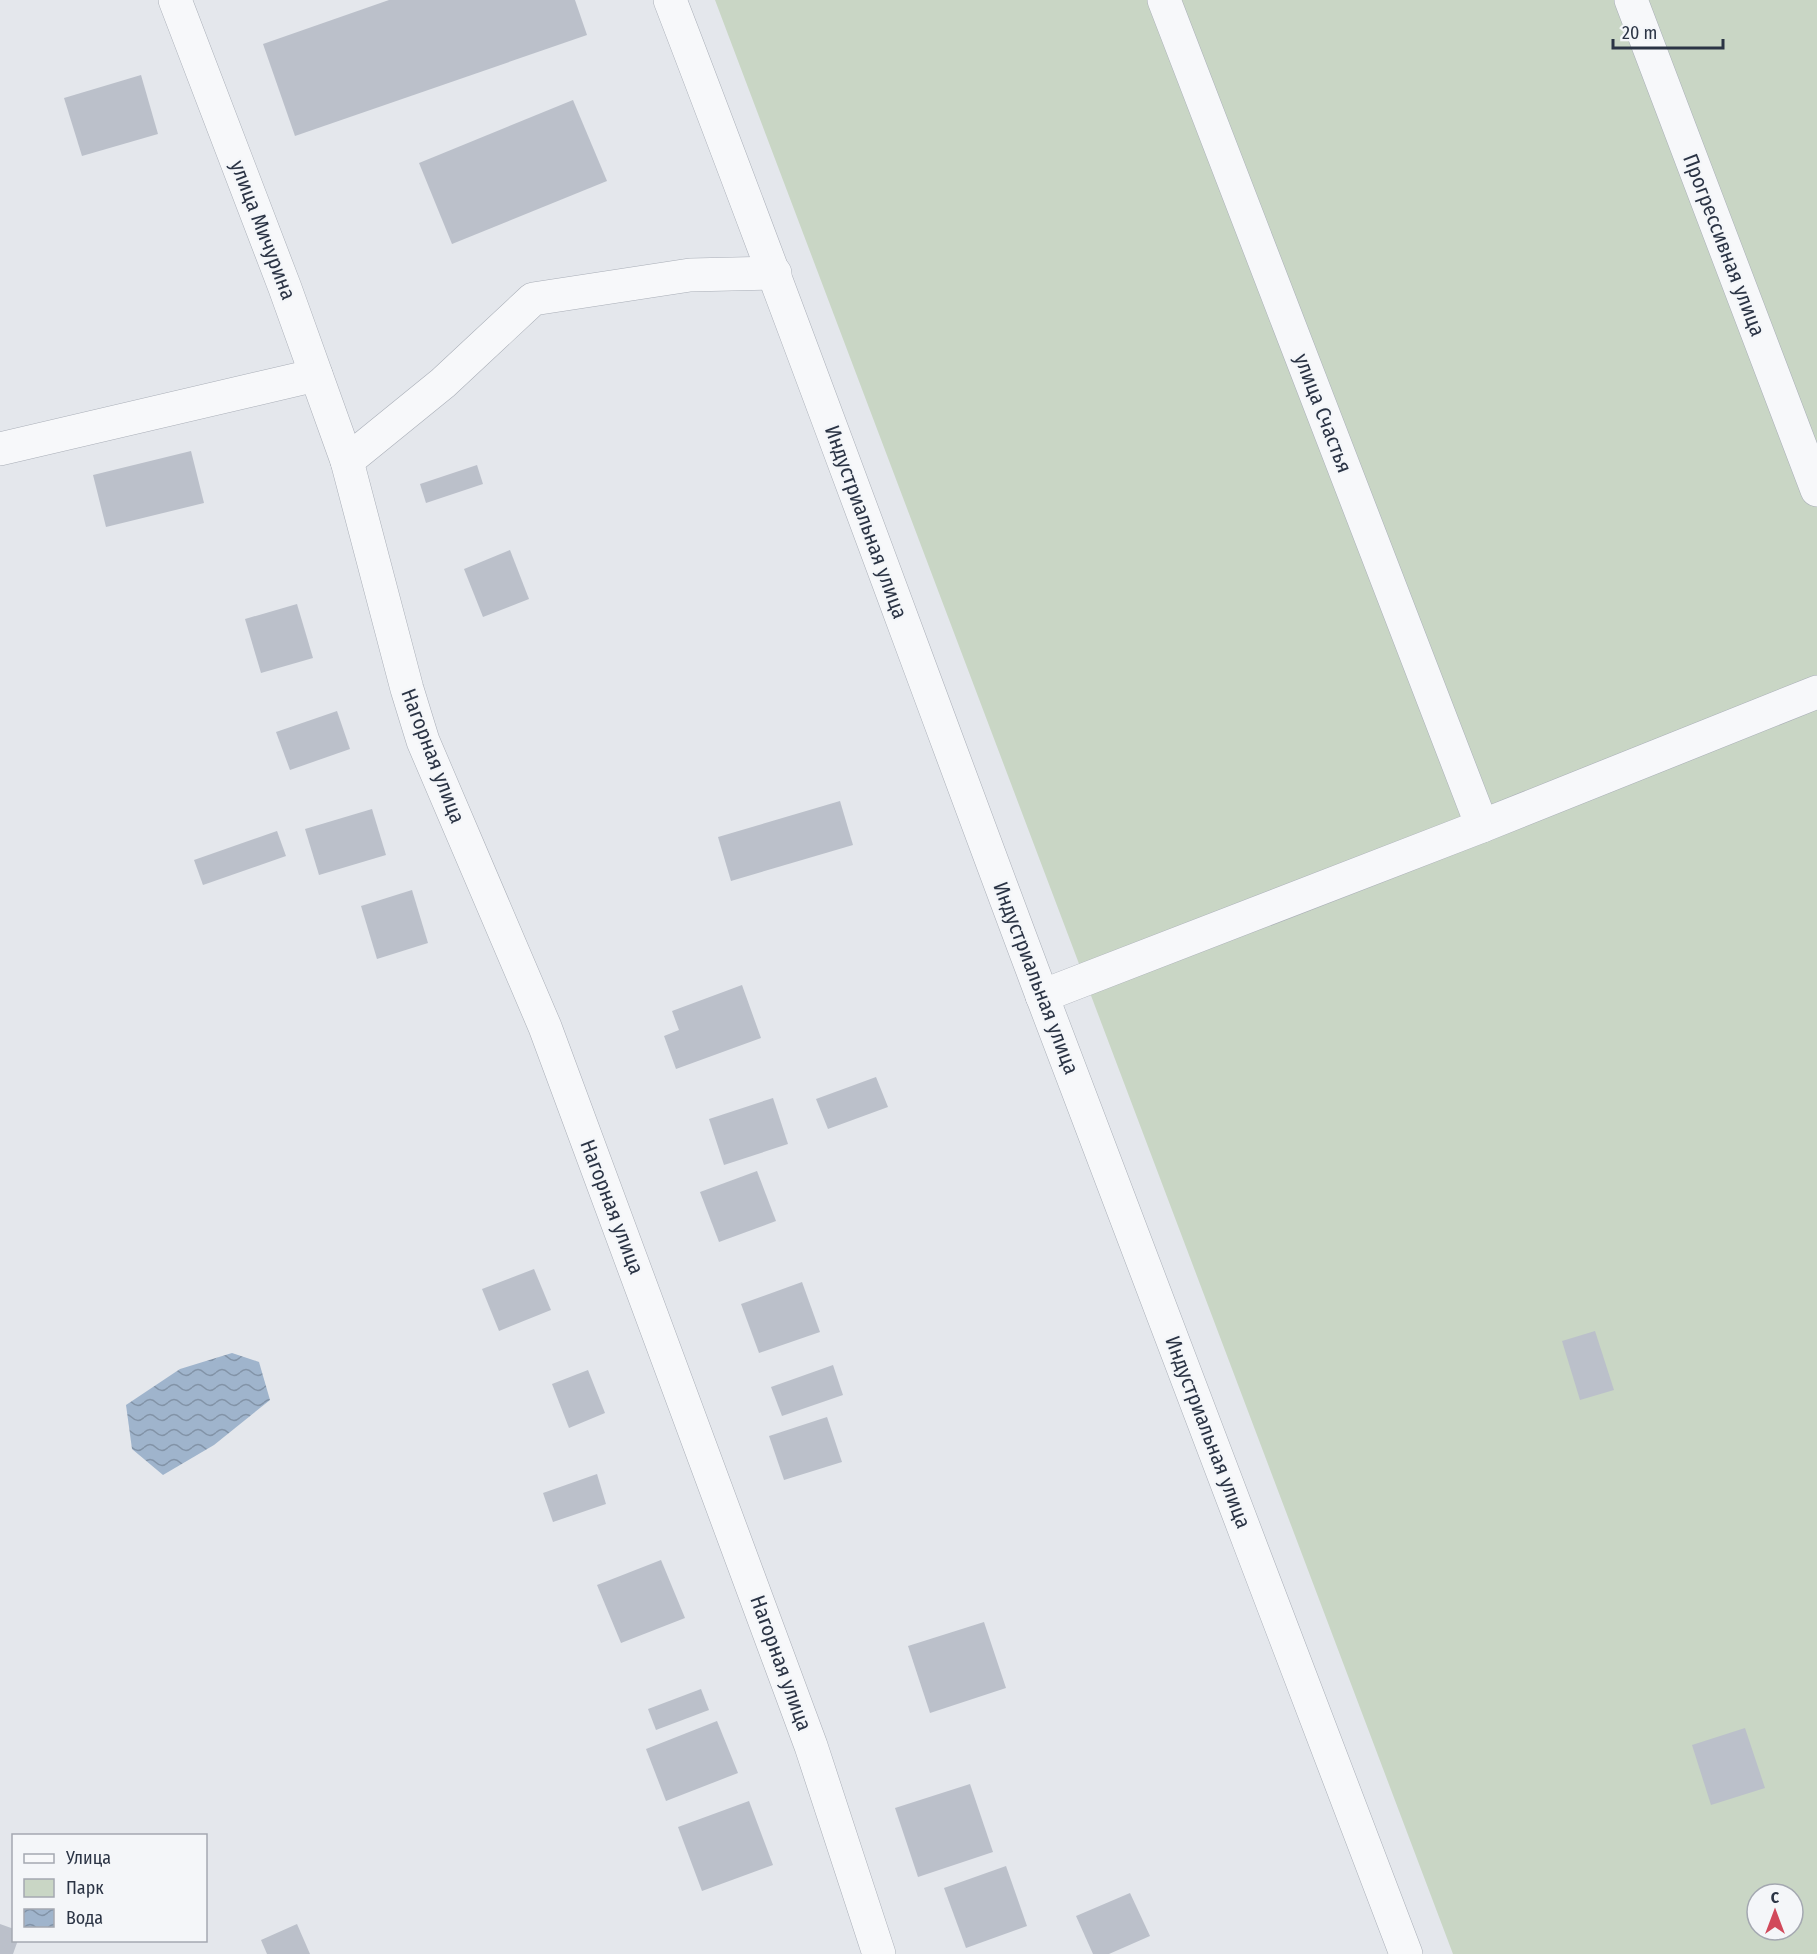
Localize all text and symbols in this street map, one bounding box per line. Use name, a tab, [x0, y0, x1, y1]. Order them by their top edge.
scale bar	[1613, 12, 1722, 50]
text: 20 m	[1622, 22, 1657, 44]
street label: Прогрессивная улица	[1677, 150, 1771, 340]
street label: улица Мичурина	[224, 157, 302, 303]
street label: улица Счастья	[1288, 350, 1358, 476]
street label: Индустриальная улица	[819, 422, 913, 622]
street label: Нагорная улица	[395, 685, 471, 827]
street label: Индустриальная улица	[987, 878, 1085, 1078]
street label: Нагорная улица	[574, 1136, 650, 1278]
street label: Индустриальная улица	[1159, 1332, 1257, 1532]
street label: Нагорная улица	[744, 1592, 818, 1734]
legend	[12, 1834, 207, 1942]
text: Улица	[65, 1847, 111, 1869]
text: Парк	[66, 1877, 104, 1899]
north arrow	[1745, 1882, 1805, 1942]
text: С	[1771, 1888, 1780, 1907]
text: Вода	[66, 1907, 103, 1929]

